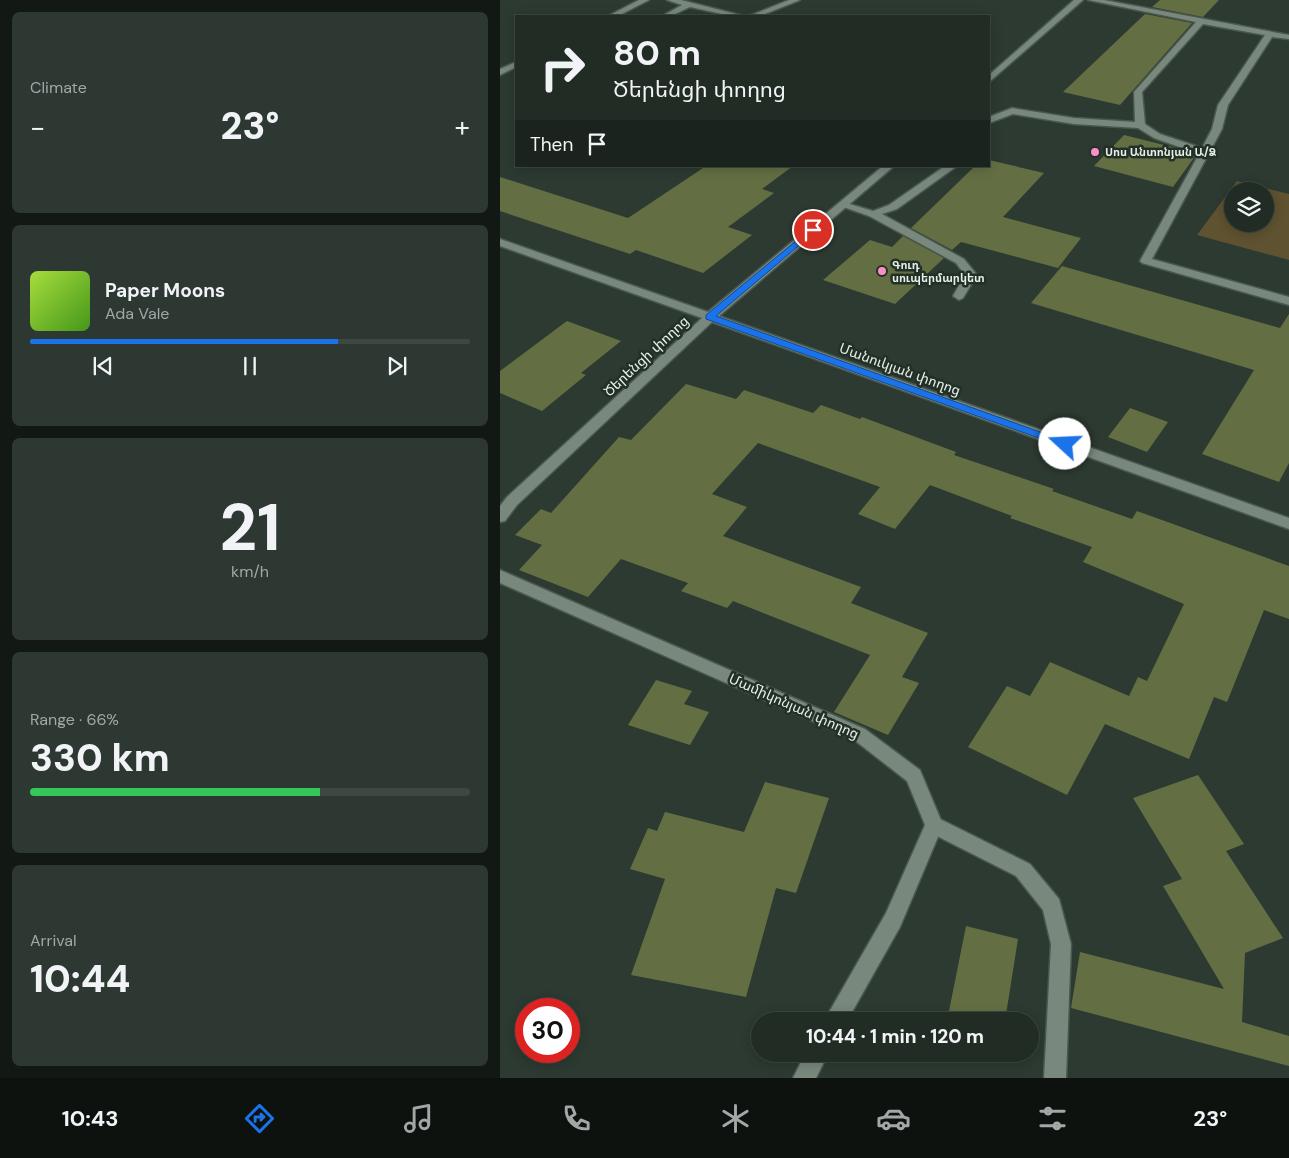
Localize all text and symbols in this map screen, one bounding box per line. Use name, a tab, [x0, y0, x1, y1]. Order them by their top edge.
text: 80 m	[613, 30, 701, 76]
icon: right	[530, 35, 595, 100]
text: Ծերենցի փողոց	[613, 75, 786, 104]
text: Climate	[30, 77, 87, 98]
text: 23°	[221, 101, 279, 151]
text: −	[30, 109, 45, 146]
text: +	[455, 109, 470, 146]
icon: arrive	[583, 130, 611, 158]
text: Then	[530, 132, 573, 157]
place label: Սոս Անտոնյան Ա/Ձ	[1105, 145, 1216, 159]
marker: Սոս Անտոնյան Ա/Ձ	[1089, 146, 1101, 158]
map controls	[1224, 182, 1274, 232]
button: layers	[1224, 182, 1274, 232]
pin	[792, 209, 834, 251]
icon: arrive	[799, 216, 827, 244]
place label: Գուդ սուպերմարկետ	[892, 258, 985, 285]
marker: Գուդ սուպերմարկետ	[876, 265, 888, 277]
text: Paper Moons	[105, 278, 225, 303]
text: Ada Vale	[105, 303, 169, 324]
street label: Ծերենցի փողոց	[600, 312, 692, 400]
street label: Մանուկյան փողոց	[837, 339, 963, 399]
icon: previous	[89, 352, 117, 380]
icon: pause	[236, 352, 264, 380]
icon: next	[383, 352, 411, 380]
position arrow	[1038, 417, 1090, 469]
text: 21	[219, 486, 281, 570]
text: km/h	[231, 561, 269, 582]
street label: Մամիկոնյան փողոց	[726, 669, 862, 743]
text: Range · 66%	[30, 709, 119, 730]
text: 330 km	[30, 733, 170, 783]
text: Arrival	[30, 930, 77, 951]
text: 10:44	[30, 954, 131, 1004]
speed limit sign: 30	[515, 998, 580, 1063]
text: 10:44 · 1 min · 120 m	[806, 1024, 984, 1049]
icon: directions	[242, 1101, 277, 1136]
icon: music	[401, 1101, 436, 1136]
icon: phone	[559, 1101, 594, 1136]
icon: climate	[718, 1101, 753, 1136]
icon: car	[876, 1101, 911, 1136]
icon: filters	[1035, 1101, 1070, 1136]
text: 10:43	[62, 1104, 118, 1133]
text: 23°	[1193, 1104, 1227, 1133]

